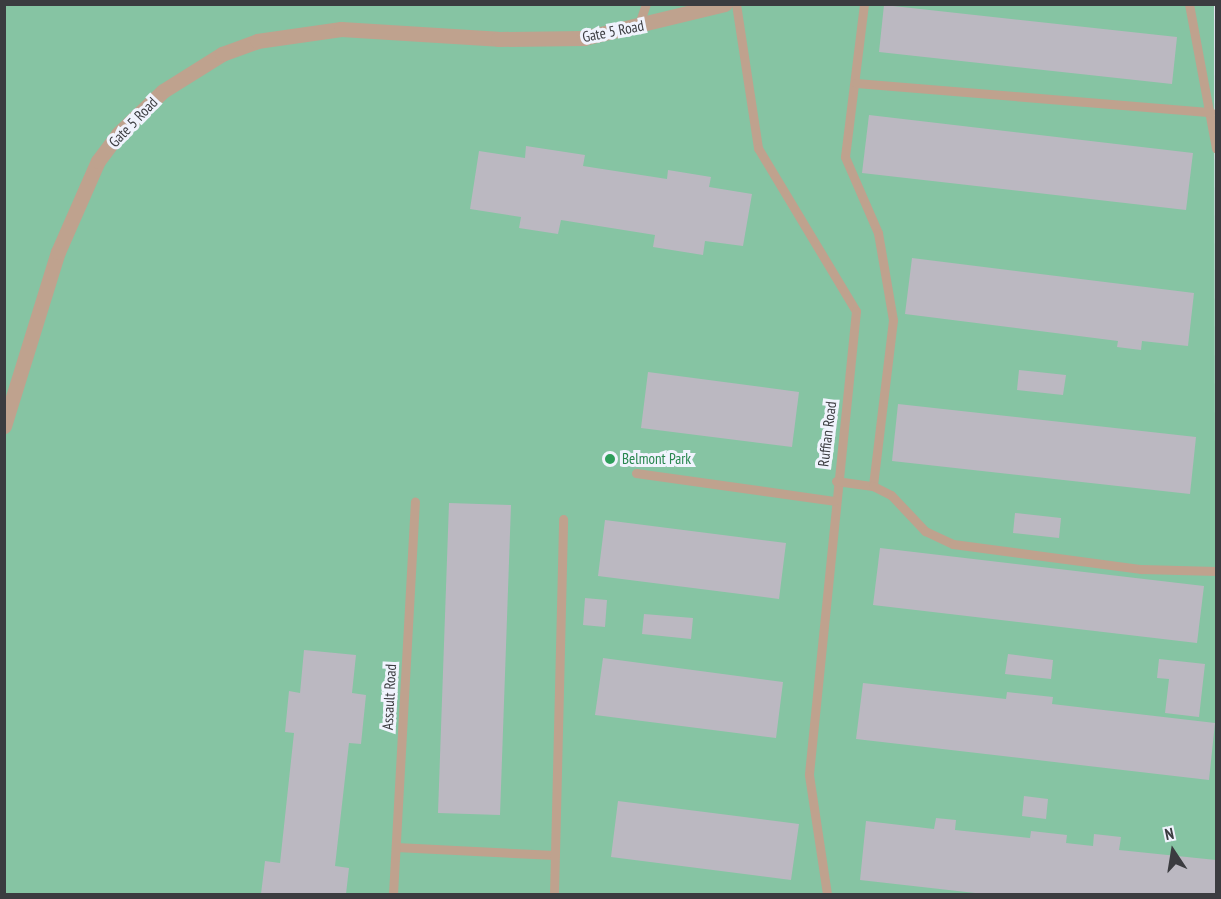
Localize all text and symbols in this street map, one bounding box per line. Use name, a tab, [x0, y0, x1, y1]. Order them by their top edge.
street label: Gate 5 Road	[581, 16, 645, 46]
street label: Gate 5 Road	[105, 93, 161, 151]
street label: Ruffian Road	[814, 400, 840, 468]
place label: Belmont Park	[622, 450, 691, 468]
marker: Belmont Park	[603, 452, 617, 466]
street label: Assault Road	[378, 664, 400, 730]
north arrow	[1143, 821, 1203, 881]
text: N	[1163, 823, 1176, 844]

